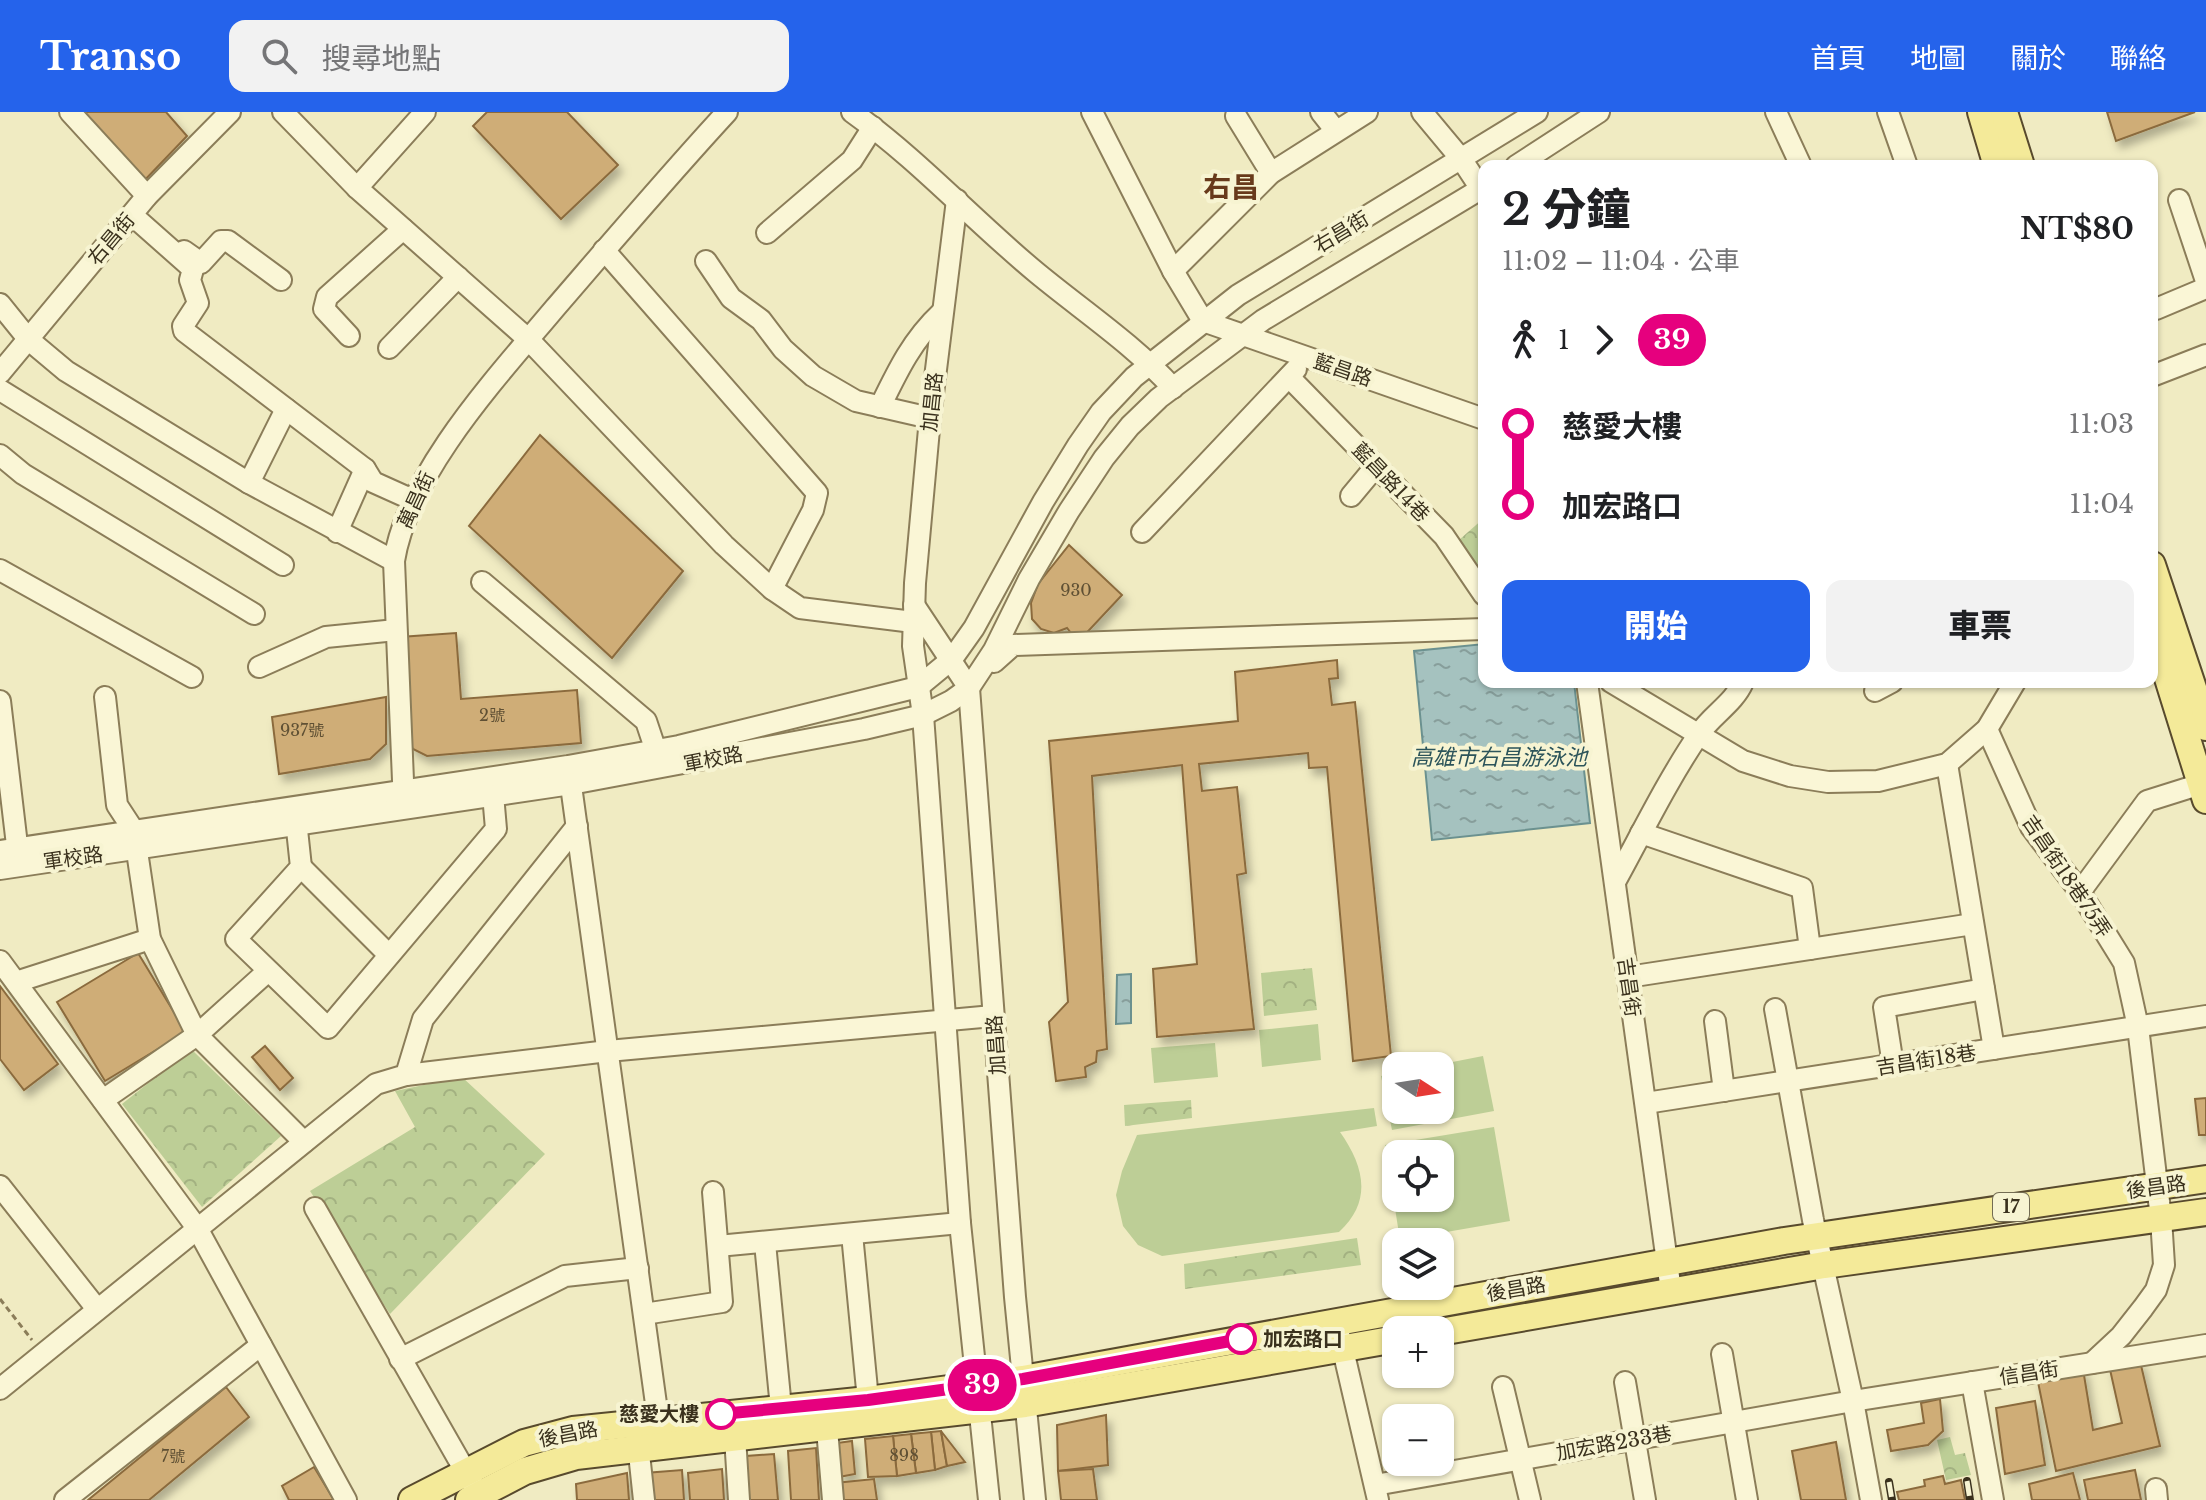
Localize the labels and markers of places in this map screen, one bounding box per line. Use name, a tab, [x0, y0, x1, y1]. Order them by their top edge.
marker: 加宏路口	[1226, 1324, 1256, 1354]
place label: 加宏路口	[1263, 1327, 1343, 1351]
marker: 慈愛大樓	[706, 1399, 736, 1429]
place label: 慈愛大樓	[619, 1402, 699, 1426]

